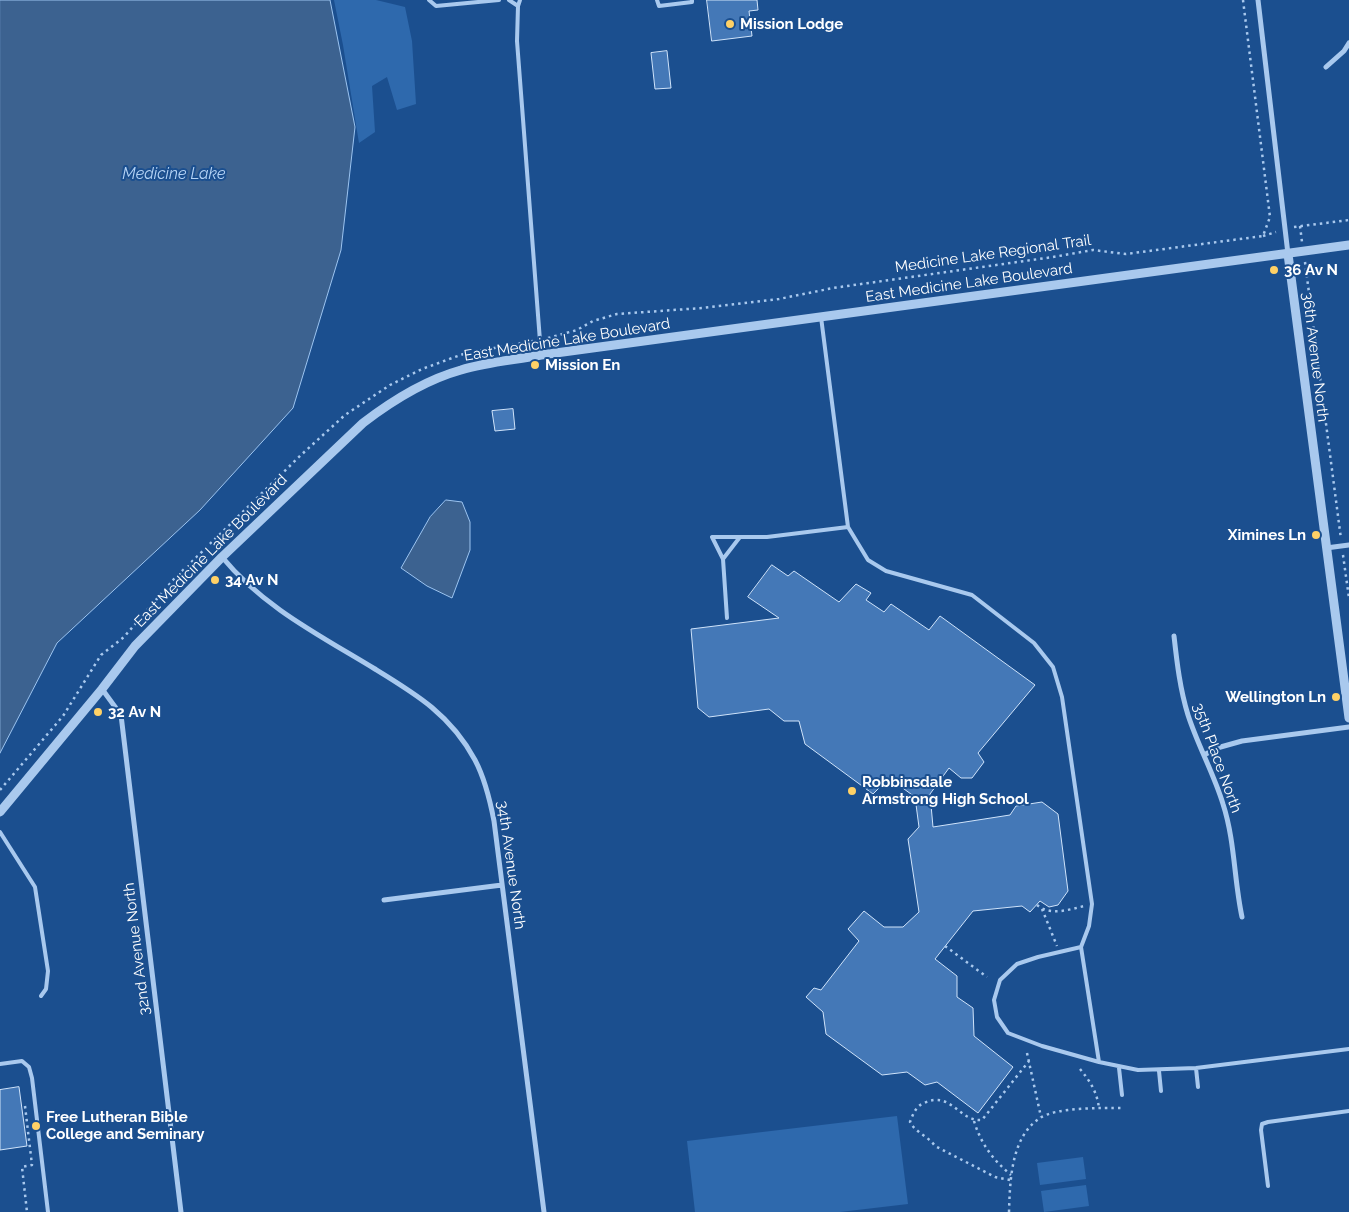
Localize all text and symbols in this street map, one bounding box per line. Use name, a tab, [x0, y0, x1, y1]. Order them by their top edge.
place label: Mission Lodge	[740, 15, 843, 33]
marker: Mission Lodge	[724, 18, 736, 30]
water label: Medicine Lake	[122, 164, 226, 184]
street label: Medicine Lake Regional Trail	[894, 231, 1092, 277]
street label: East Medicine Lake Boulevard	[864, 260, 1074, 306]
place label: 36 Av N	[1284, 261, 1338, 279]
marker: 36 Av N	[1268, 264, 1280, 276]
street label: 36th Avenue North	[1298, 291, 1332, 423]
street label: East Medicine Lake Boulevard	[463, 315, 671, 365]
place label: Mission En	[545, 356, 620, 374]
marker: Mission En	[529, 359, 541, 371]
street label: East Medicine Lake Boulevard	[131, 471, 291, 631]
place label: Ximines Ln	[1228, 526, 1306, 544]
marker: Ximines Ln	[1310, 529, 1322, 541]
place label: 34 Av N	[225, 571, 278, 589]
marker: 34 Av N	[209, 574, 221, 586]
place label: Wellington Ln	[1225, 688, 1326, 706]
marker: Wellington Ln	[1330, 691, 1342, 703]
street label: 35th Place North	[1189, 701, 1245, 815]
place label: 32 Av N	[108, 703, 161, 721]
marker: 32 Av N	[92, 706, 104, 718]
place label: Robbinsdale Armstrong High School	[862, 773, 1029, 808]
marker: Robbinsdale Armstrong High School	[846, 785, 858, 797]
street label: 34th Avenue North	[493, 800, 529, 930]
street label: 32nd Avenue North	[120, 882, 154, 1016]
place label: Free Lutheran Bible College and Seminary	[46, 1108, 205, 1143]
marker: Free Lutheran Bible College and Seminary	[30, 1120, 42, 1132]

